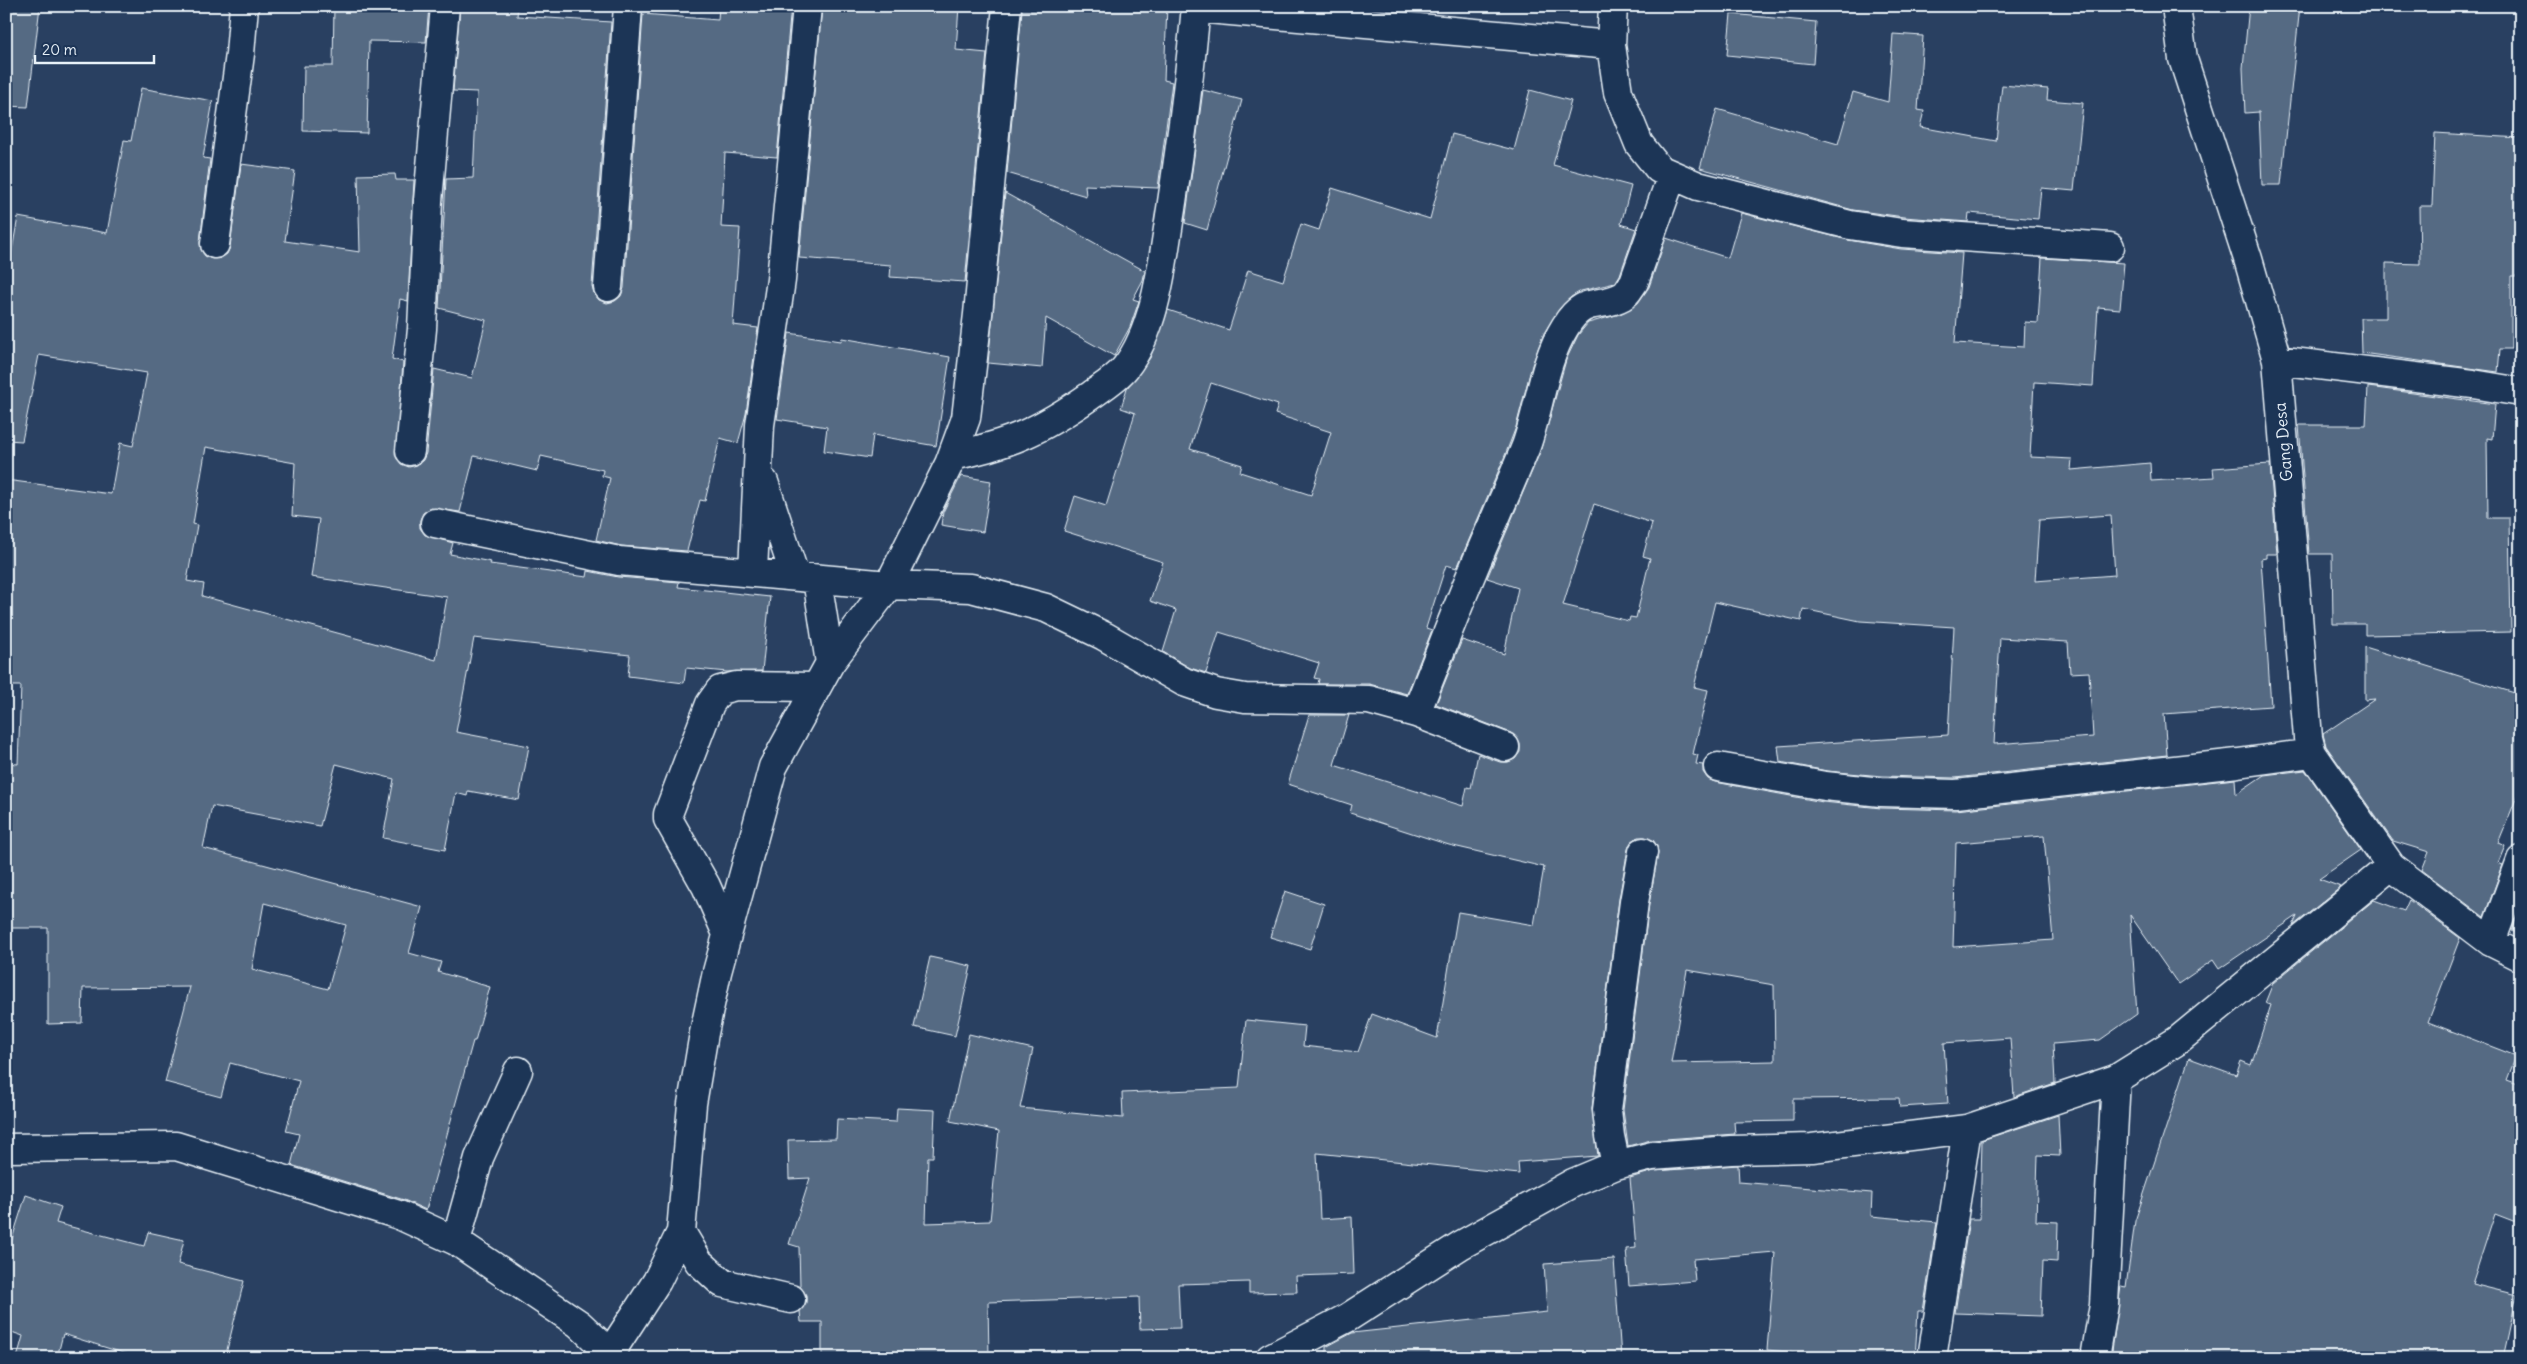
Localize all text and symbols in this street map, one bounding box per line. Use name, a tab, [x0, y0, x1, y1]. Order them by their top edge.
scale bar	[35, 32, 154, 64]
text: 20 m	[42, 40, 77, 59]
street label: Gang Desa	[2270, 402, 2296, 482]

